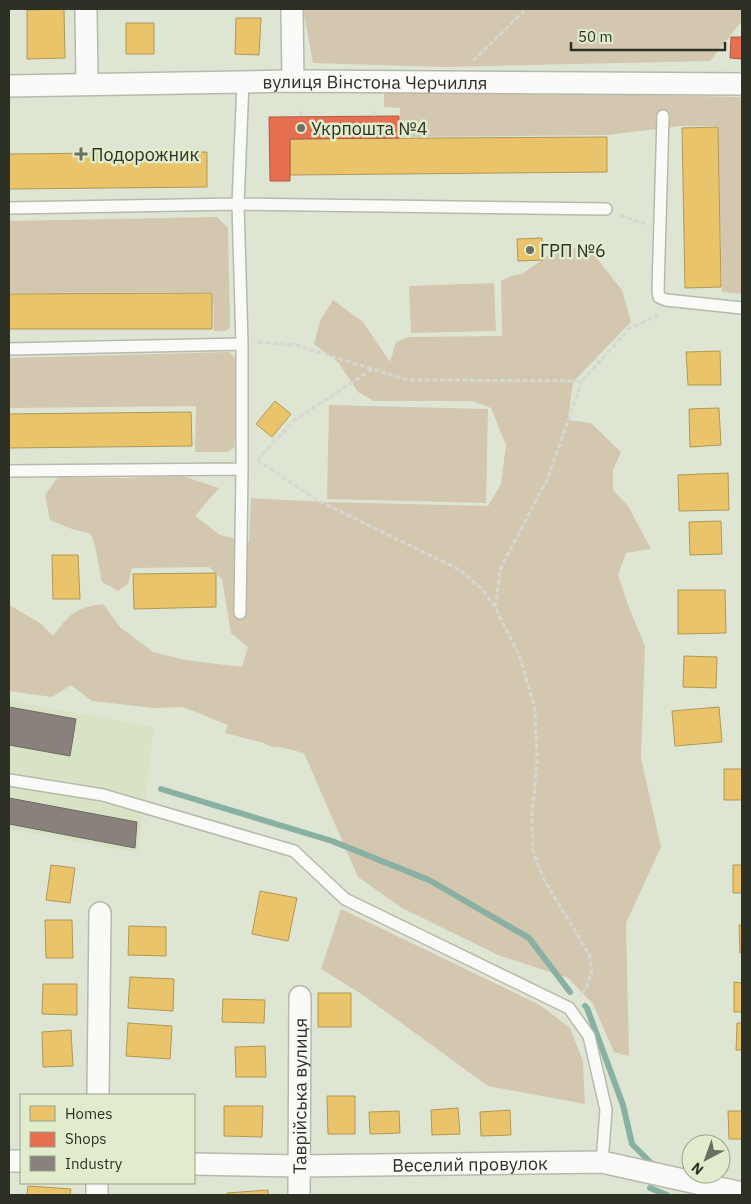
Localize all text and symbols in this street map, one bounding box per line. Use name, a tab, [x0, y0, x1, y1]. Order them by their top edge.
scale bar	[571, 20, 725, 52]
text: 50 m	[578, 27, 613, 46]
street label: вулиця Вінстона Черчилля	[262, 69, 488, 94]
place label: Укрпошта №4	[311, 117, 428, 140]
marker: Укрпошта №4	[295, 122, 307, 134]
place label: Подорожник	[91, 143, 200, 166]
marker: Подорожник	[75, 148, 87, 160]
place label: ГРП №6	[540, 239, 606, 262]
marker: ГРП №6	[524, 244, 536, 256]
street label: Таврійська вулиця	[288, 1018, 311, 1174]
legend	[20, 1094, 195, 1184]
text: Homes	[65, 1104, 113, 1123]
text: Shops	[65, 1129, 107, 1148]
north arrow	[681, 1134, 731, 1184]
street label: Веселий провулок	[392, 1151, 548, 1176]
text: Industry	[65, 1154, 123, 1173]
text: N	[688, 1159, 707, 1179]

